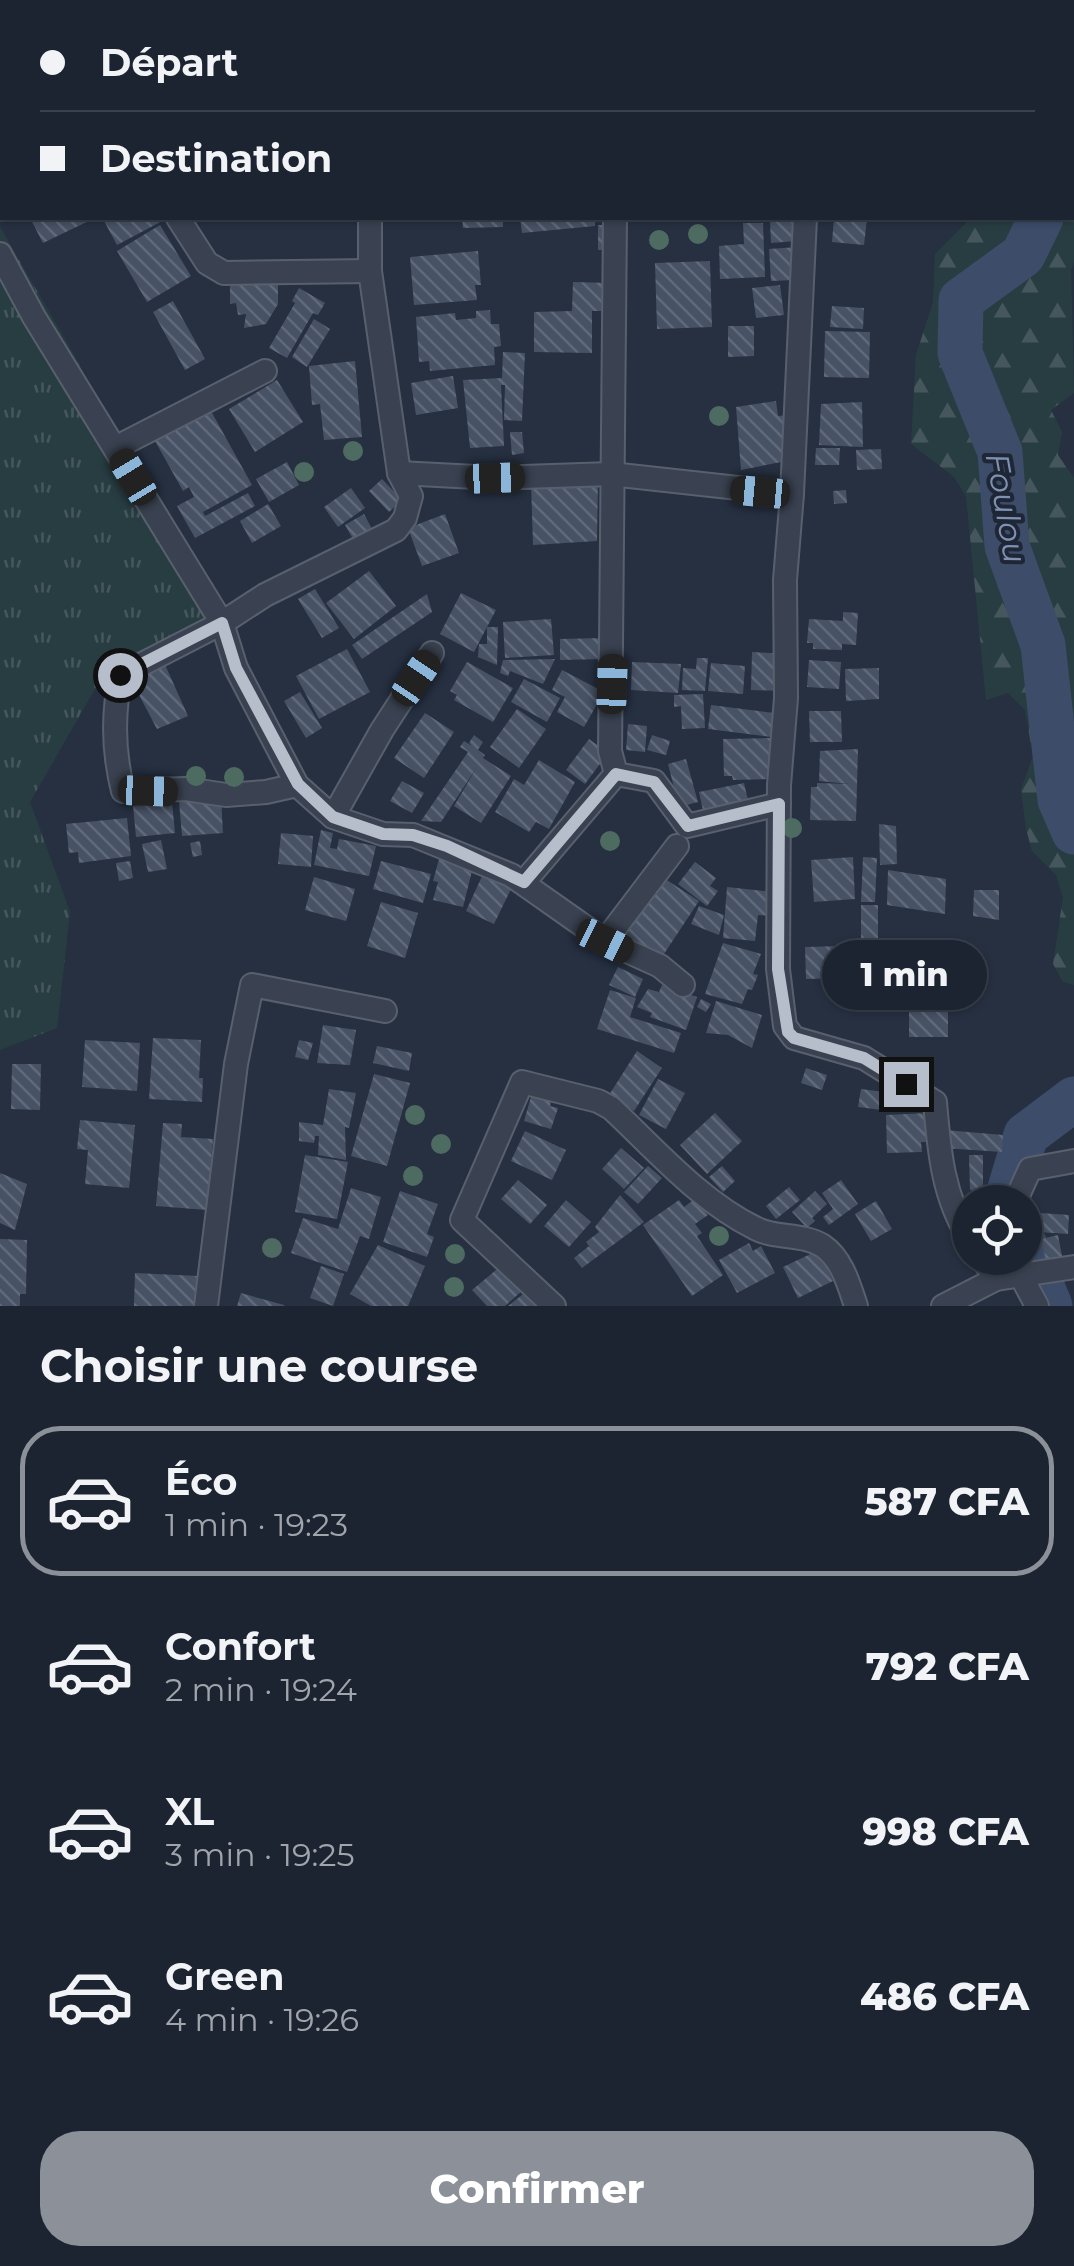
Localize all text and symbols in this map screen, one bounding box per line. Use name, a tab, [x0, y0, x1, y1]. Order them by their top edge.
text: Départ	[100, 39, 238, 86]
text: Destination	[100, 135, 332, 182]
car	[105, 444, 161, 510]
water label: Foulou	[978, 450, 1035, 566]
car	[464, 462, 526, 494]
car	[729, 474, 791, 510]
car	[387, 645, 445, 711]
route start	[98, 653, 143, 698]
car	[596, 653, 628, 715]
car	[117, 775, 179, 807]
car	[571, 914, 639, 968]
callout: 1 min	[824, 939, 988, 1009]
text: 1 min	[860, 955, 949, 994]
route end	[884, 1062, 929, 1107]
map controls	[952, 1185, 1042, 1275]
button: locate	[952, 1185, 1042, 1275]
text: Choisir une course	[40, 1338, 478, 1393]
icon: car	[45, 1456, 135, 1546]
text: Éco	[165, 1458, 237, 1505]
text: 587 CFA	[864, 1478, 1029, 1525]
text: 1 min · 19:23	[165, 1505, 348, 1544]
icon: car	[45, 1621, 135, 1711]
text: Confort	[165, 1623, 316, 1670]
text: 792 CFA	[866, 1643, 1029, 1690]
text: 2 min · 19:24	[165, 1670, 357, 1709]
icon: car	[45, 1786, 135, 1876]
text: XL	[165, 1788, 214, 1835]
text: 998 CFA	[862, 1808, 1029, 1855]
text: 3 min · 19:25	[165, 1835, 355, 1874]
icon: car	[45, 1951, 135, 2041]
text: Green	[165, 1953, 285, 2000]
text: 486 CFA	[860, 1973, 1029, 2020]
text: 4 min · 19:26	[165, 2000, 359, 2039]
button: Confirmer	[40, 2131, 1034, 2246]

